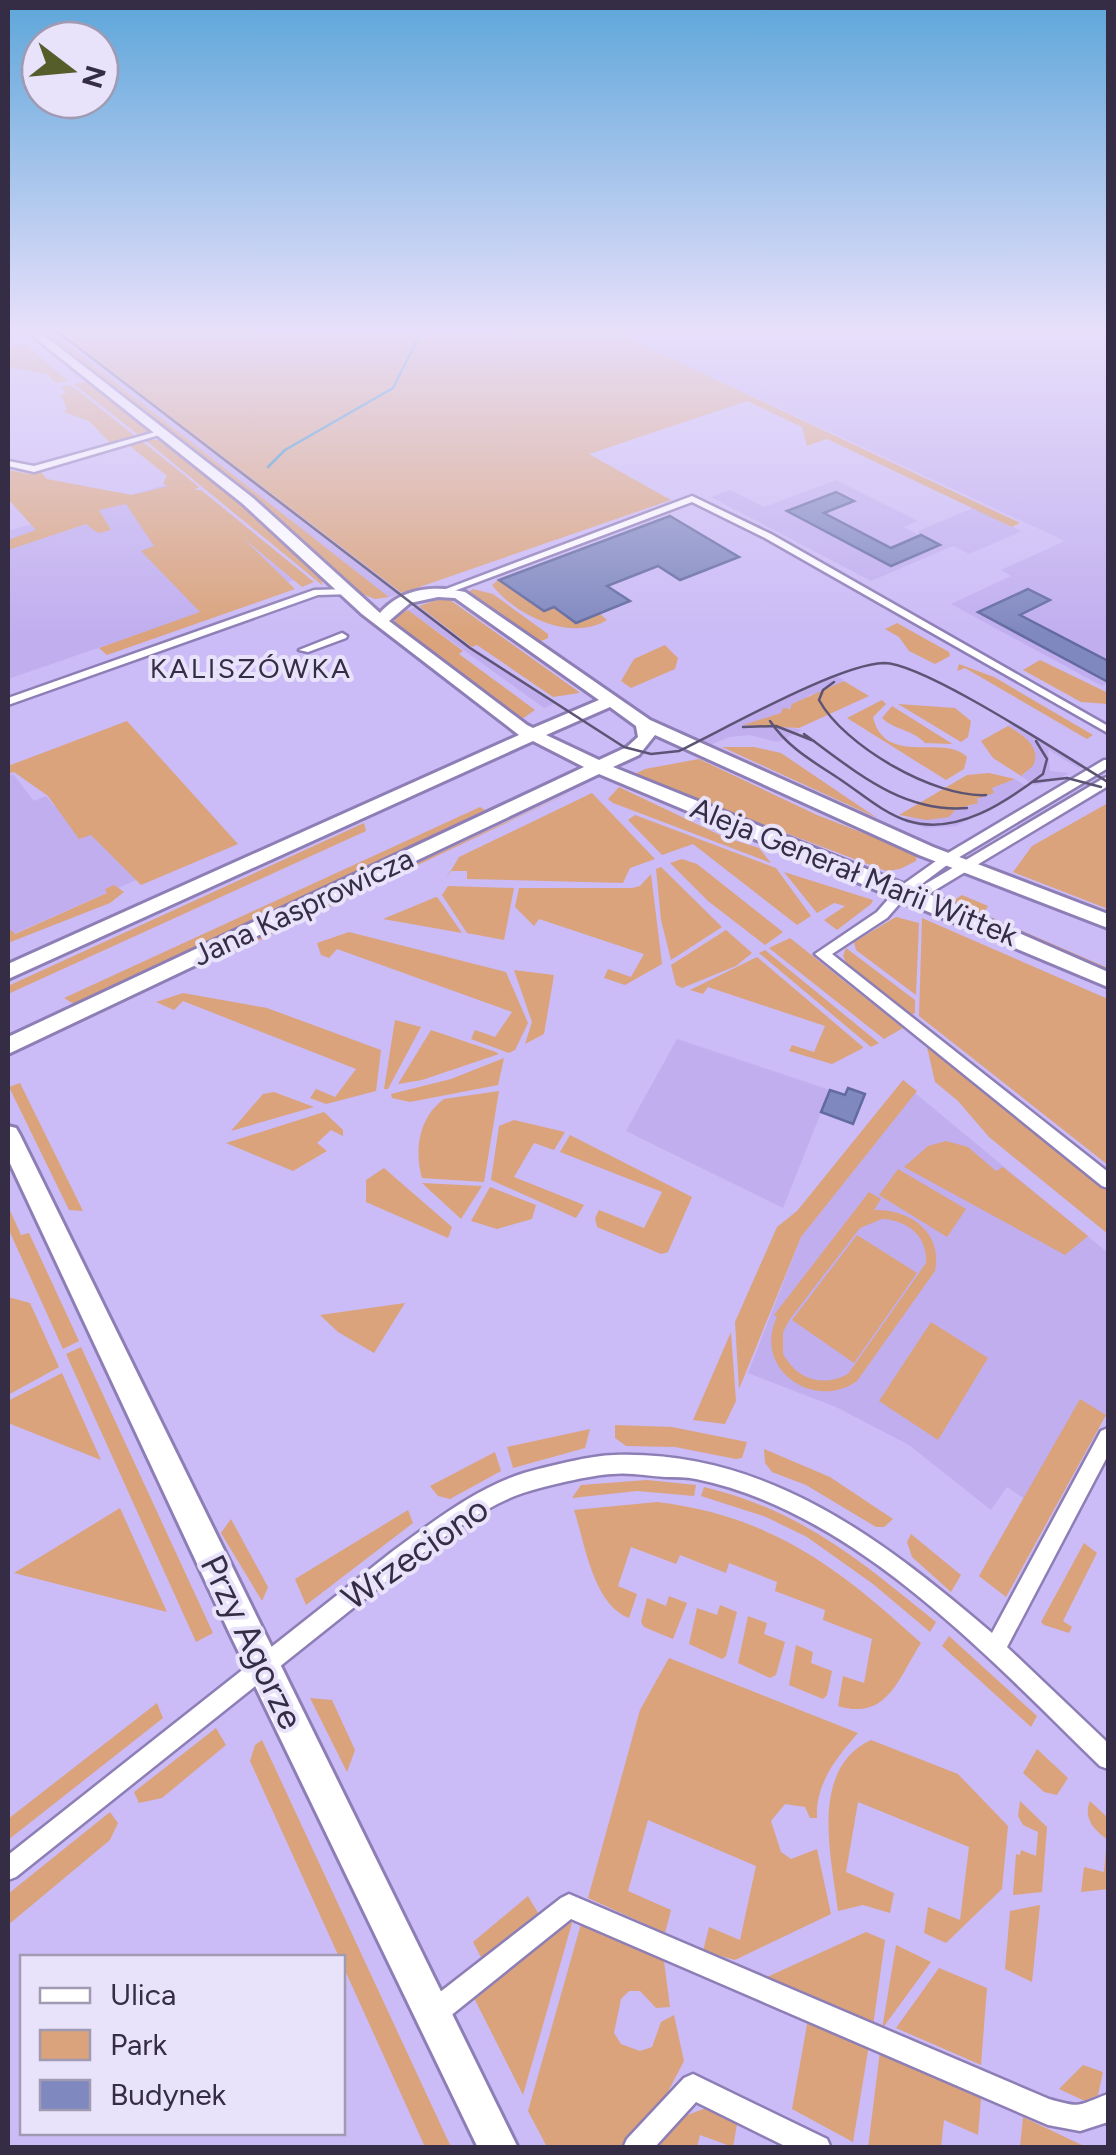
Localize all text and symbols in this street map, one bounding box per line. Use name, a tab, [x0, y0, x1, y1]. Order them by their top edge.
north arrow	[20, 20, 120, 120]
text: N	[75, 62, 113, 92]
district label: KALISZÓWKA	[150, 651, 352, 685]
street label: Aleja Generał Marii Wittek	[685, 789, 1023, 954]
street label: Jana Kasprowicza	[187, 839, 419, 974]
street label: Wrzeciono	[334, 1487, 496, 1619]
street label: Przy Agorze	[192, 1548, 312, 1736]
legend	[20, 1955, 345, 2135]
text: Ulica	[110, 1976, 176, 2013]
text: Park	[110, 2026, 168, 2063]
text: Budynek	[110, 2076, 227, 2113]

